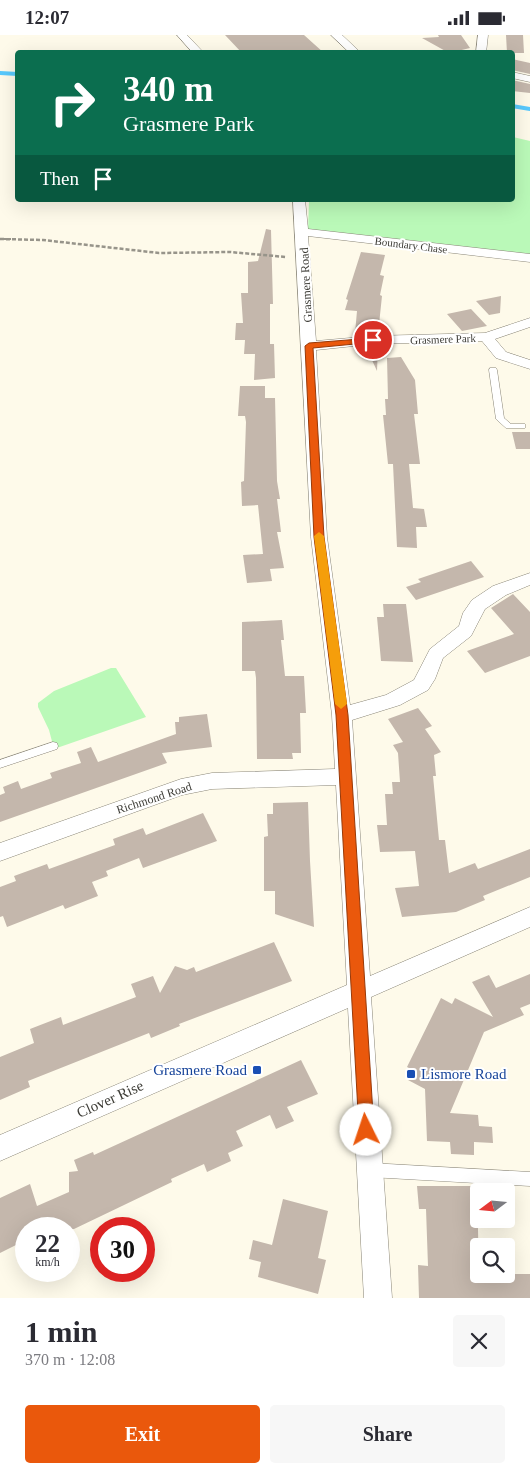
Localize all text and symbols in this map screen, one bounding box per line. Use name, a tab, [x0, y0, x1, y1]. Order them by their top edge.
text: 12:07	[25, 7, 69, 28]
icon: right	[40, 70, 105, 135]
text: 340 m	[123, 70, 213, 109]
text: Grasmere Park	[123, 111, 254, 136]
icon: arrive	[89, 165, 117, 193]
text: Then	[40, 168, 79, 189]
street label: Boundary Chase	[374, 235, 448, 255]
street label: Grasmere Road	[297, 247, 315, 323]
pin	[352, 319, 394, 361]
icon: arrive	[359, 326, 387, 354]
street label: Grasmere Park	[410, 332, 477, 346]
street label: Richmond Road	[115, 779, 193, 817]
place label: Grasmere Road	[153, 1062, 247, 1078]
marker: Grasmere Road	[251, 1064, 263, 1076]
place label: Lismore Road	[421, 1066, 507, 1082]
marker: Lismore Road	[405, 1068, 417, 1080]
street label: Clover Rise	[74, 1077, 146, 1121]
position arrow	[339, 1103, 391, 1155]
north arrow	[470, 1183, 515, 1227]
map controls	[470, 1183, 515, 1283]
speed limit sign: 30	[90, 1217, 155, 1282]
text: 22	[35, 1230, 60, 1257]
button: search	[470, 1238, 515, 1283]
text: km/h	[35, 1255, 60, 1269]
text: 1 min	[25, 1315, 98, 1348]
button: close	[453, 1315, 505, 1367]
text: 370 m · 12:08	[25, 1351, 115, 1368]
button: Exit	[25, 1405, 260, 1463]
button: Share	[270, 1405, 505, 1463]

